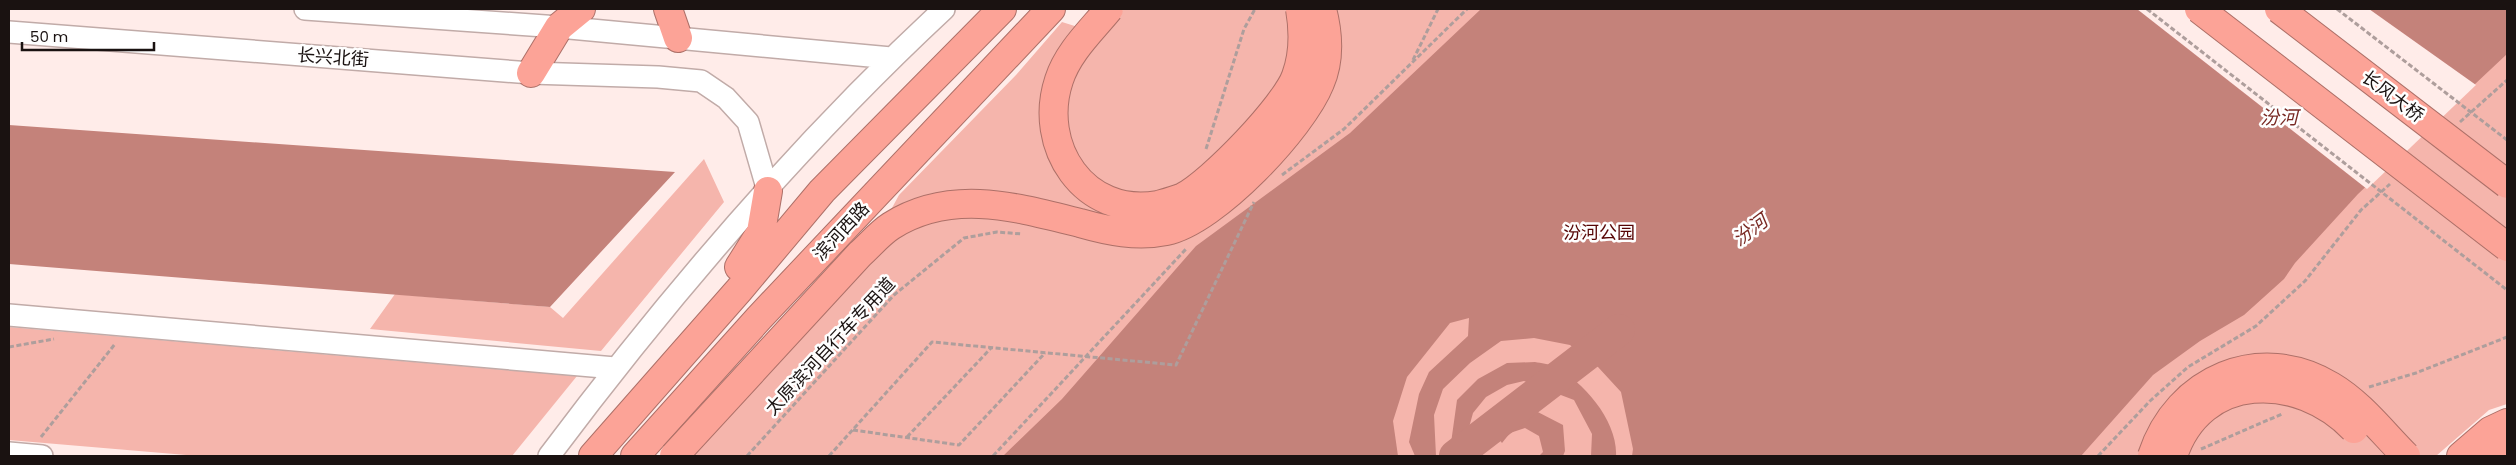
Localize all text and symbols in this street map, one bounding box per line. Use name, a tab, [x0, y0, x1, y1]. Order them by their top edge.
scale bar	[22, 20, 155, 52]
text: 50 m	[30, 26, 68, 47]
street label: 长兴北街	[296, 42, 370, 72]
street label: 长风大桥	[2357, 64, 2429, 128]
water label: 汾河	[2260, 104, 2302, 131]
street label: 滨河西路	[807, 196, 875, 266]
water label: 汾河	[1727, 205, 1776, 252]
park label: 汾河公园	[1563, 220, 1635, 245]
street label: 太原滨河自行车专用道	[759, 272, 901, 420]

